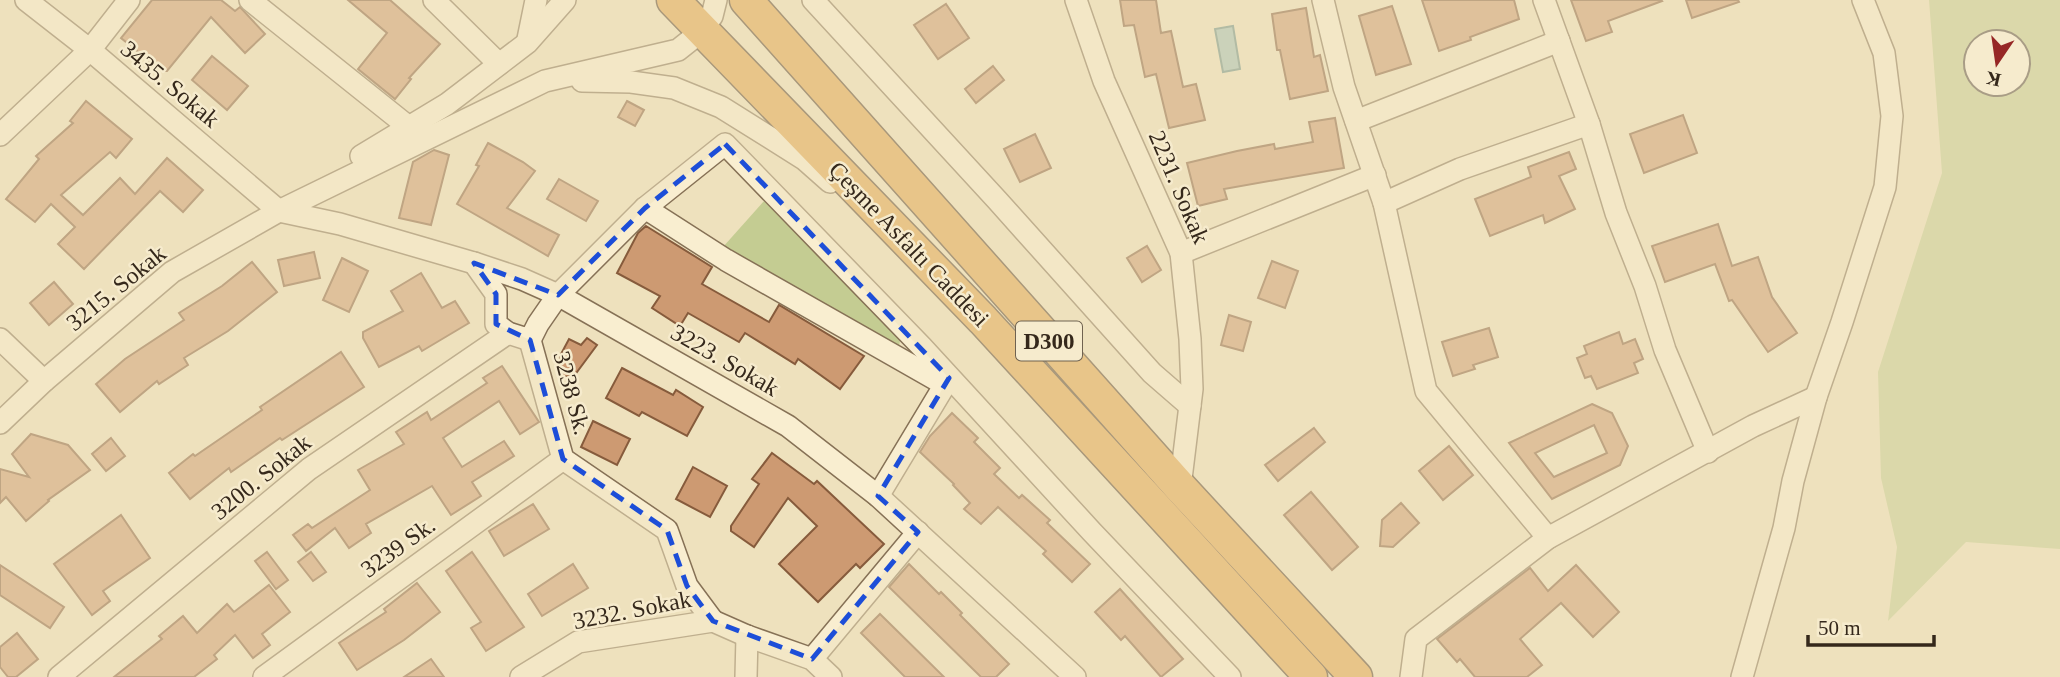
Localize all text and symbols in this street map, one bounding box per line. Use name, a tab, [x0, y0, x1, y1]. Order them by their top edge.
north arrow	[1962, 28, 2032, 98]
street label: 3435. Sokak	[116, 35, 224, 133]
text: K	[1984, 67, 2003, 91]
street label: 2231. Sokak	[1144, 127, 1214, 247]
street label: Çeşme Asfaltı Caddesi	[824, 156, 995, 332]
street label: 3215. Sokak	[61, 240, 171, 336]
street label: 3223. Sokak	[667, 319, 783, 401]
road number: D300	[1016, 322, 1082, 360]
street label: 3238 Sk.	[548, 348, 596, 438]
street label: 3200. Sokak	[206, 429, 316, 525]
street label: 3239 Sk.	[356, 511, 440, 583]
street label: 3232. Sokak	[571, 586, 693, 634]
scale bar	[1808, 604, 1934, 648]
text: 50 m	[1818, 616, 1861, 640]

